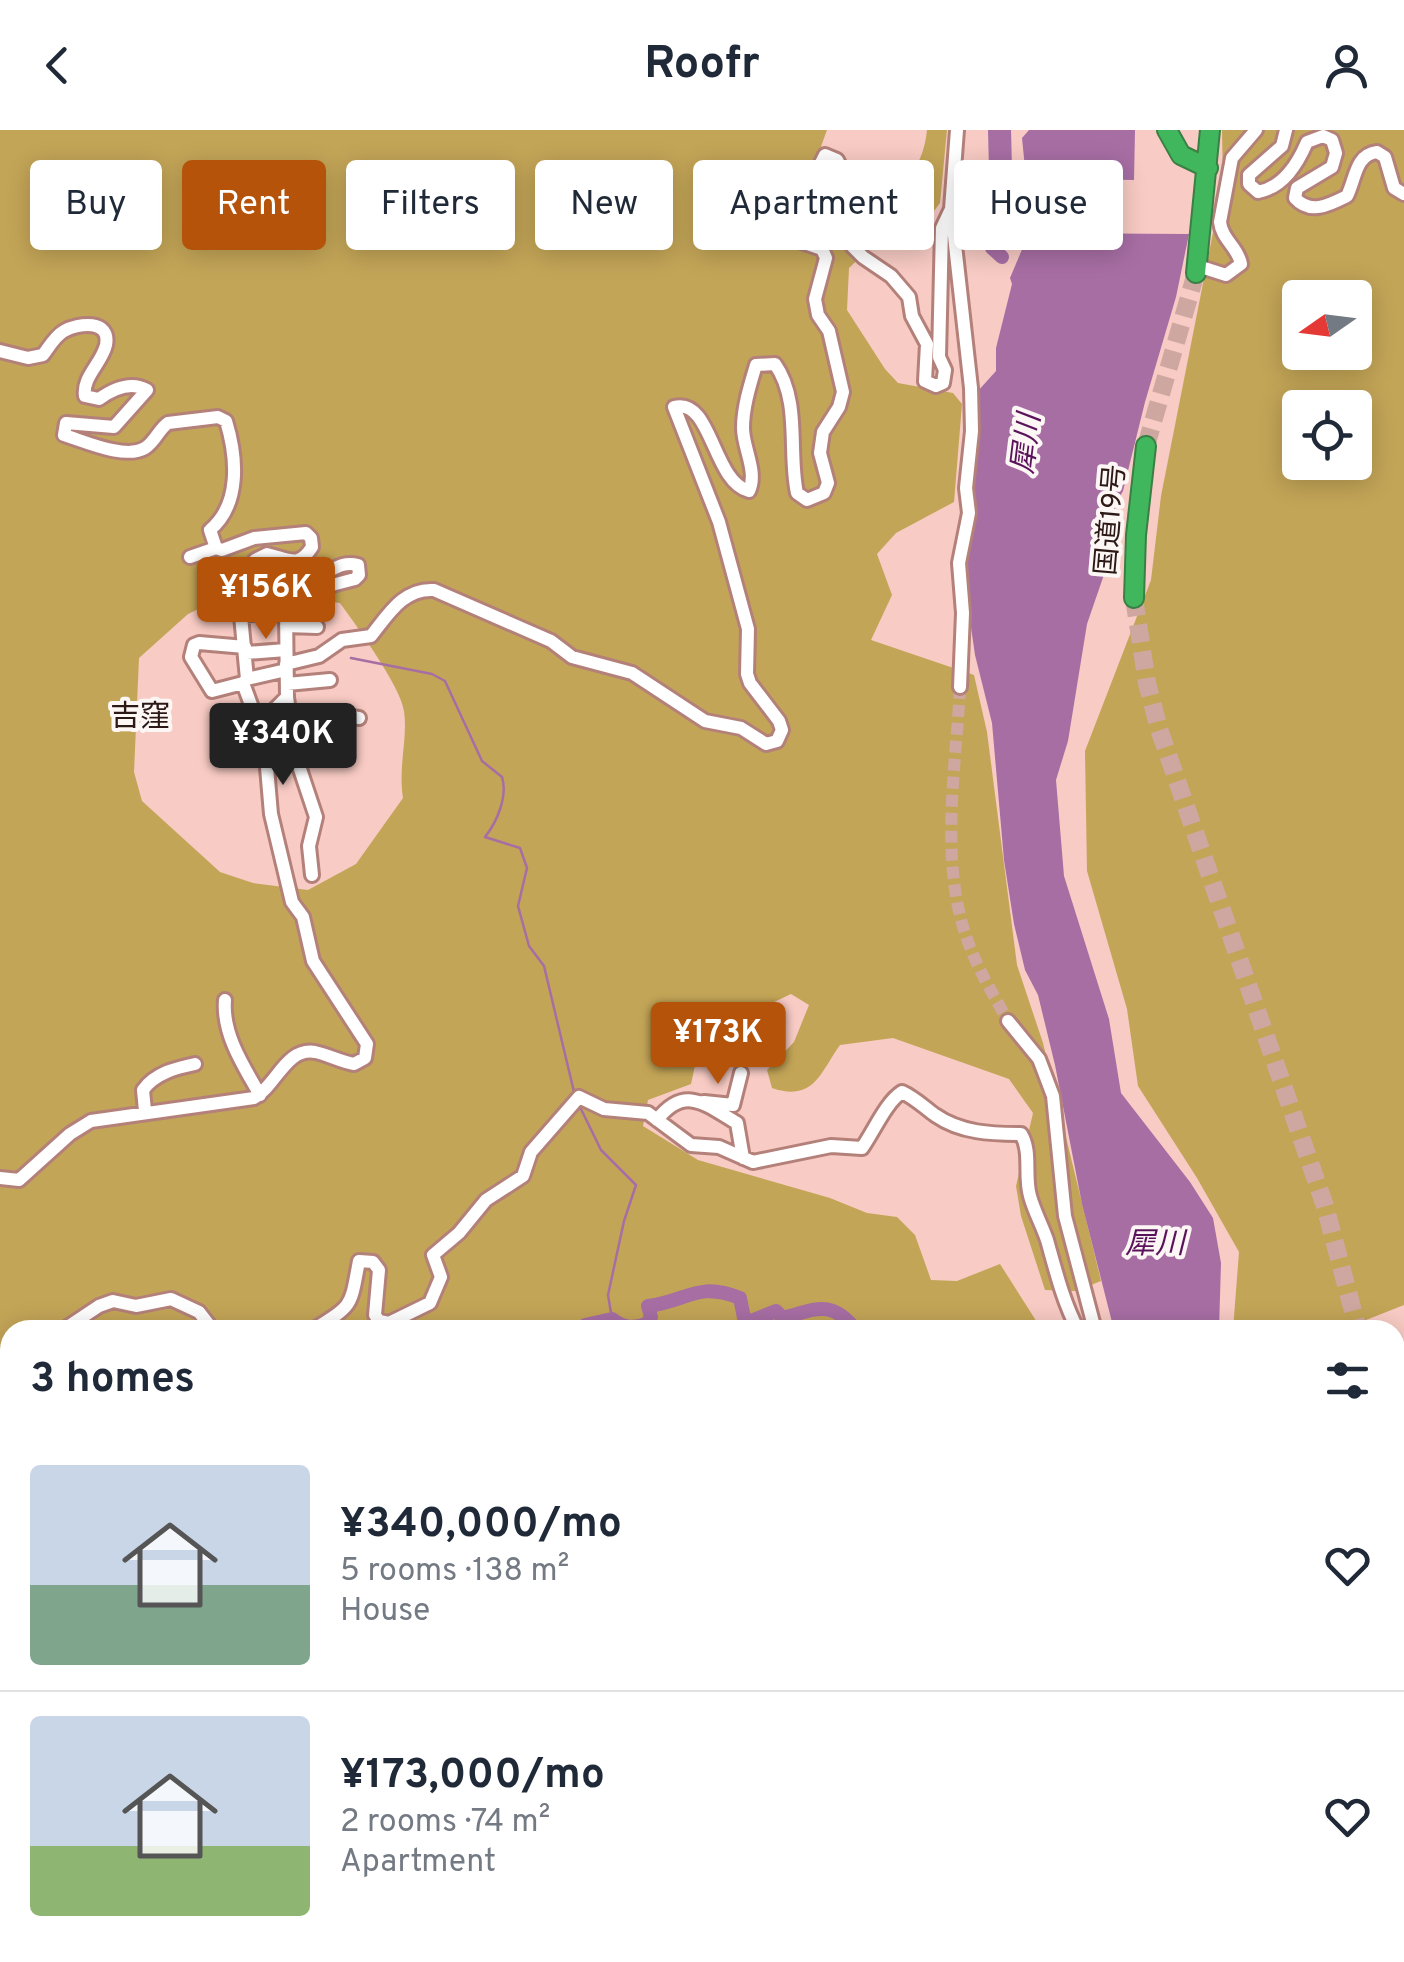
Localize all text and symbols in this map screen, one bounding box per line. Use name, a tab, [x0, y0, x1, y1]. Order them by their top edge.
text: Roofr	[644, 37, 760, 94]
icon: back	[30, 38, 85, 93]
icon: person	[1319, 38, 1374, 93]
chip: Buy	[30, 160, 162, 250]
chip: Rent	[182, 160, 326, 250]
chip: Filters	[346, 160, 515, 250]
chip: New	[535, 160, 673, 250]
chip: Apartment	[693, 160, 934, 250]
chip: House	[954, 160, 1123, 250]
north arrow	[1282, 280, 1372, 370]
map controls	[1282, 280, 1372, 480]
button: locate	[1282, 390, 1372, 480]
water label: 犀川	[1006, 409, 1050, 476]
street label: 国道19号	[1089, 463, 1135, 577]
pin: ¥156K	[196, 557, 336, 642]
text: ¥156K	[219, 569, 313, 609]
district label: 吉窪	[110, 700, 170, 737]
pin: ¥340K	[213, 703, 353, 788]
text: ¥340K	[232, 715, 334, 755]
pin: ¥173K	[648, 1002, 788, 1087]
text: ¥173K	[673, 1014, 763, 1054]
water label: 犀川	[1125, 1227, 1188, 1264]
icon: filters	[1320, 1353, 1375, 1408]
text: 3 homes	[30, 1354, 195, 1407]
text: ¥340,000/mo	[340, 1499, 622, 1552]
icon: home	[110, 1505, 230, 1625]
icon: heart	[1320, 1538, 1375, 1593]
text: 5 rooms · 138 m²	[340, 1552, 569, 1592]
text: House	[340, 1592, 430, 1632]
text: ¥173,000/mo	[340, 1750, 605, 1803]
icon: home	[110, 1756, 230, 1876]
icon: heart	[1320, 1789, 1375, 1844]
text: 2 rooms · 74 m²	[340, 1803, 550, 1843]
text: Apartment	[340, 1843, 496, 1883]

